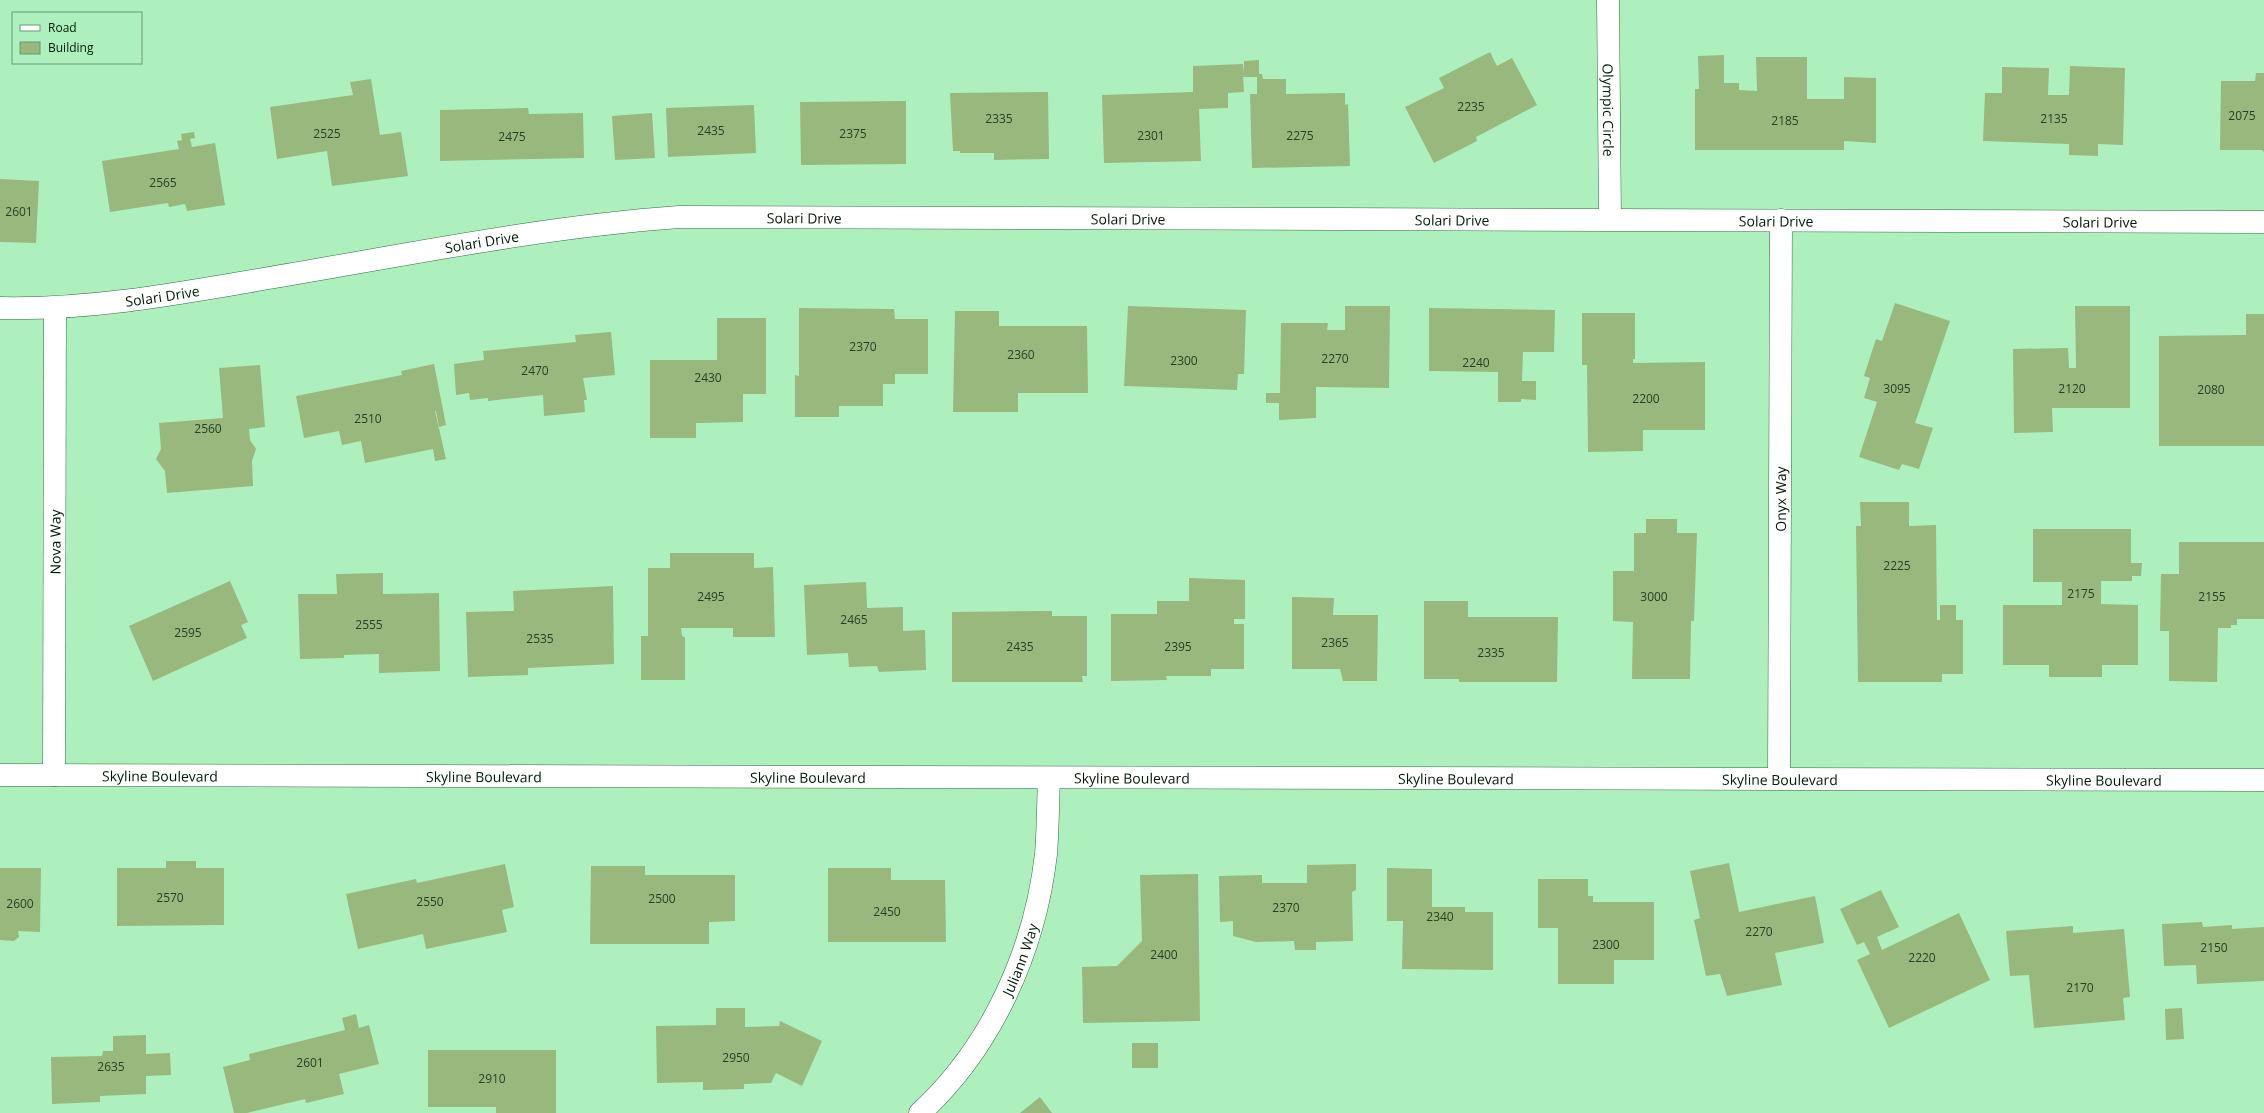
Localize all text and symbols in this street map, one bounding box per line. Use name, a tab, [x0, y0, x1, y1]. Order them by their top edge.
legend	[12, 12, 142, 64]
text: Road	[48, 19, 77, 36]
text: Building	[48, 39, 94, 56]
street label: Olympic Circle	[1599, 63, 1619, 157]
house number: 2235	[1457, 98, 1485, 115]
house number: 2075	[2228, 107, 2256, 124]
house number: 2335	[985, 110, 1013, 127]
house number: 2135	[2040, 110, 2068, 127]
house number: 2185	[1771, 112, 1799, 129]
house number: 2435	[697, 122, 725, 139]
house number: 2525	[313, 125, 341, 142]
house number: 2375	[839, 125, 867, 142]
house number: 2301	[1137, 127, 1165, 144]
house number: 2275	[1286, 127, 1314, 144]
house number: 2475	[498, 128, 526, 145]
house number: 2565	[149, 174, 177, 191]
house number: 2601	[5, 203, 33, 220]
street label: Solari Drive	[767, 208, 842, 227]
street label: Solari Drive	[1091, 209, 1166, 228]
street label: Solari Drive	[1415, 210, 1490, 229]
street label: Solari Drive	[1739, 211, 1814, 230]
street label: Solari Drive	[2063, 212, 2138, 231]
street label: Solari Drive	[443, 226, 520, 257]
street label: Solari Drive	[124, 280, 201, 310]
house number: 2370	[849, 338, 877, 355]
house number: 2360	[1007, 346, 1035, 363]
house number: 2270	[1321, 350, 1349, 367]
house number: 2300	[1170, 352, 1198, 369]
house number: 2240	[1462, 354, 1490, 371]
house number: 2470	[521, 362, 549, 379]
house number: 2430	[694, 369, 722, 386]
house number: 3095	[1883, 380, 1911, 397]
house number: 2120	[2058, 380, 2086, 397]
house number: 2080	[2197, 381, 2225, 398]
house number: 2200	[1632, 390, 1660, 407]
house number: 2510	[354, 410, 382, 427]
house number: 2560	[194, 420, 222, 437]
street label: Onyx Way	[1770, 465, 1790, 532]
street label: Nova Way	[45, 508, 64, 575]
house number: 2225	[1883, 557, 1911, 574]
house number: 2175	[2067, 585, 2095, 602]
house number: 2495	[697, 588, 725, 605]
house number: 3000	[1640, 588, 1668, 605]
house number: 2155	[2198, 588, 2226, 605]
house number: 2465	[840, 611, 868, 628]
house number: 2555	[355, 616, 383, 633]
house number: 2595	[174, 624, 202, 641]
house number: 2535	[526, 630, 554, 647]
house number: 2365	[1321, 634, 1349, 651]
house number: 2435	[1006, 638, 1034, 655]
house number: 2395	[1164, 638, 1192, 655]
house number: 2335	[1477, 644, 1505, 661]
street label: Skyline Boulevard	[102, 766, 218, 785]
street label: Skyline Boulevard	[426, 766, 542, 786]
street label: Skyline Boulevard	[750, 767, 866, 786]
street label: Skyline Boulevard	[1074, 768, 1190, 787]
street label: Skyline Boulevard	[1398, 769, 1514, 788]
street label: Skyline Boulevard	[1722, 769, 1838, 789]
street label: Skyline Boulevard	[2046, 770, 2162, 789]
house number: 2570	[156, 889, 184, 906]
house number: 2500	[648, 890, 676, 907]
house number: 2550	[416, 893, 444, 910]
house number: 2600	[6, 895, 34, 912]
house number: 2370	[1272, 899, 1300, 916]
house number: 2450	[873, 903, 901, 920]
house number: 2340	[1426, 908, 1454, 925]
street label: Juliann Way	[996, 920, 1042, 1000]
house number: 2270	[1745, 923, 1773, 940]
house number: 2300	[1592, 936, 1620, 953]
house number: 2150	[2200, 939, 2228, 956]
house number: 2400	[1150, 946, 1178, 963]
house number: 2220	[1908, 949, 1936, 966]
house number: 2170	[2066, 979, 2094, 996]
house number: 2950	[722, 1049, 750, 1066]
house number: 2601	[296, 1054, 324, 1071]
house number: 2635	[97, 1058, 125, 1075]
house number: 2910	[478, 1070, 506, 1087]

